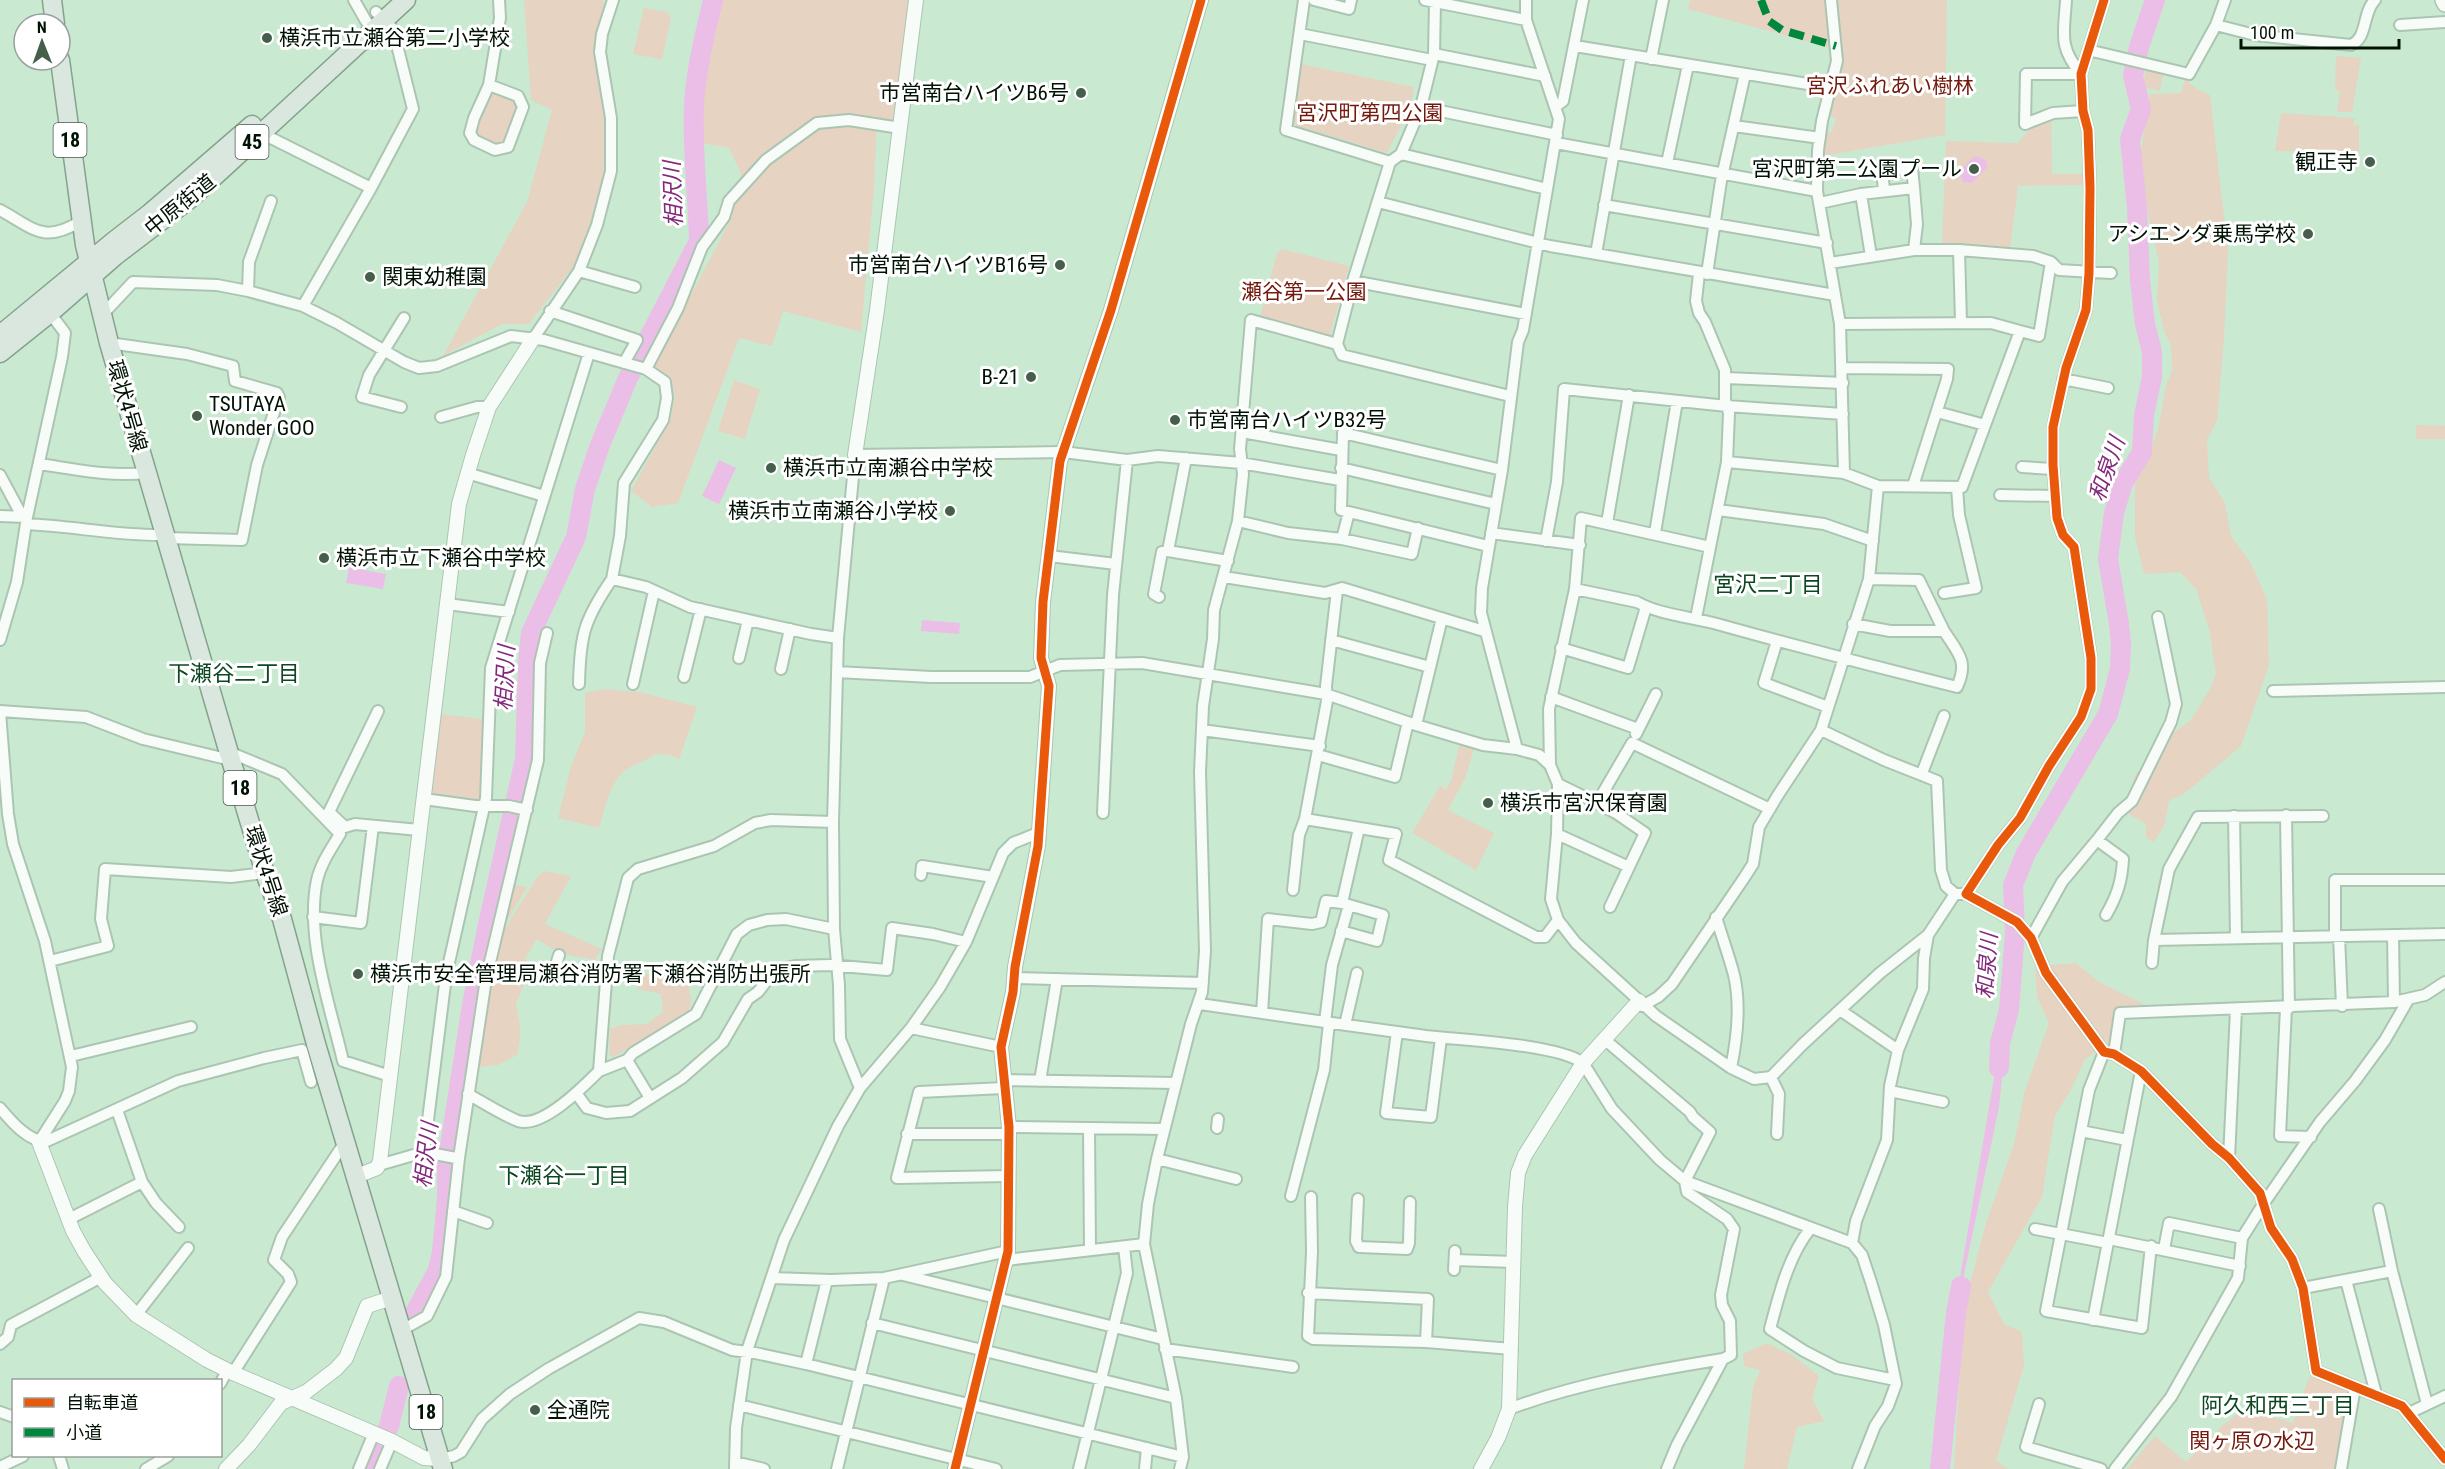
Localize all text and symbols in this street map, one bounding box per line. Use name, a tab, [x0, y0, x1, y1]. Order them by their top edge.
north arrow	[12, 12, 72, 72]
scale bar	[2241, 12, 2398, 50]
text: N	[37, 18, 47, 37]
text: 100 m	[2250, 22, 2294, 43]
place label: 横浜市立瀬谷第二小学校	[279, 26, 510, 50]
marker: 横浜市立瀬谷第二小学校	[260, 31, 274, 45]
park label: 宮沢ふれあい樹林	[1806, 74, 1974, 98]
place label: 市営南台ハイツB6号	[880, 81, 1069, 105]
marker: 市営南台ハイツB6号	[1074, 86, 1088, 100]
park label: 宮沢町第四公園	[1297, 101, 1444, 125]
road number: 18	[54, 123, 86, 157]
road number: 45	[236, 125, 268, 159]
place label: 観正寺	[2295, 150, 2358, 174]
marker: 観正寺	[2363, 155, 2377, 169]
place label: 宮沢町第二公園プール	[1752, 157, 1962, 181]
water label: 相沢川	[659, 159, 687, 227]
marker: 宮沢町第二公園プール	[1967, 162, 1981, 176]
street label: 中原街道	[140, 169, 220, 241]
place label: アシエンダ乗馬学校	[2108, 222, 2296, 246]
marker: アシエンダ乗馬学校	[2301, 227, 2315, 241]
place label: 市営南台ハイツB16号	[848, 253, 1048, 277]
marker: 市営南台ハイツB16号	[1053, 258, 1067, 272]
place label: 関東幼稚園	[382, 265, 487, 289]
marker: 関東幼稚園	[363, 270, 377, 284]
park label: 瀬谷第一公園	[1241, 280, 1367, 304]
street label: 環状4号線	[102, 357, 152, 455]
place label: B-21	[982, 365, 1019, 389]
marker: B-21	[1024, 370, 1038, 384]
place label: TSUTAYA Wonder GOO	[209, 392, 315, 440]
place label: 市営南台ハイツB32号	[1187, 408, 1387, 432]
marker: TSUTAYA Wonder GOO	[190, 409, 204, 423]
marker: 市営南台ハイツB32号	[1168, 413, 1182, 427]
water label: 和泉川	[2084, 432, 2130, 504]
place label: 横浜市立南瀬谷中学校	[783, 456, 993, 480]
marker: 横浜市立南瀬谷中学校	[764, 461, 778, 475]
place label: 横浜市立南瀬谷小学校	[728, 499, 938, 523]
marker: 横浜市立南瀬谷小学校	[943, 504, 957, 518]
place label: 横浜市立下瀬谷中学校	[336, 546, 546, 570]
marker: 横浜市立下瀬谷中学校	[317, 551, 331, 565]
district label: 宮沢二丁目	[1713, 572, 1823, 597]
water label: 相沢川	[491, 642, 519, 712]
district label: 下瀬谷二丁目	[168, 661, 300, 686]
road number: 18	[224, 771, 256, 805]
place label: 横浜市宮沢保育園	[1500, 791, 1668, 815]
marker: 横浜市宮沢保育園	[1481, 796, 1495, 810]
street label: 環状4号線	[240, 822, 292, 920]
water label: 和泉川	[1972, 930, 2002, 1000]
place label: 横浜市安全管理局瀬谷消防署下瀬谷消防出張所	[370, 962, 811, 986]
marker: 横浜市安全管理局瀬谷消防署下瀬谷消防出張所	[351, 967, 365, 981]
water label: 相沢川	[410, 1119, 443, 1189]
district label: 下瀬谷一丁目	[498, 1163, 630, 1188]
legend	[12, 1379, 222, 1457]
text: 自転車道	[66, 1392, 138, 1413]
district label: 阿久和西三丁目	[2201, 1393, 2355, 1418]
road number: 18	[410, 1395, 442, 1429]
place label: 全通院	[547, 1398, 610, 1422]
marker: 全通院	[528, 1403, 542, 1417]
text: 小道	[66, 1422, 102, 1443]
park label: 関ヶ原の水辺	[2189, 1429, 2315, 1453]

